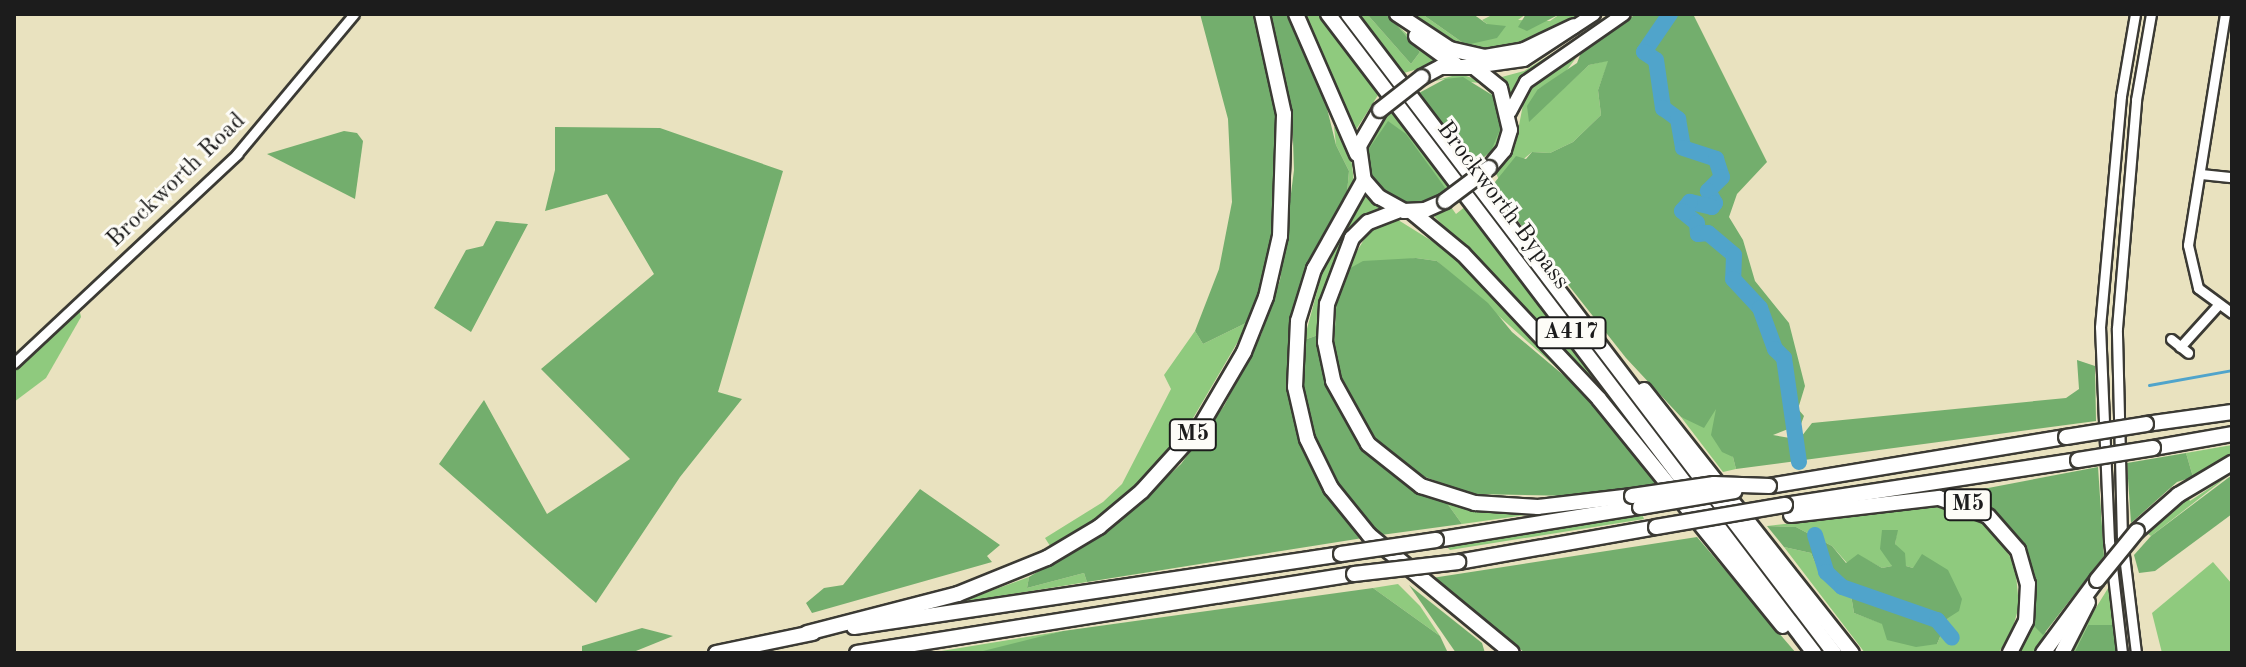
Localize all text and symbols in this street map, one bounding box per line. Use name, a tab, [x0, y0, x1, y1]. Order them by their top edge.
street label: Brockworth Road	[101, 107, 253, 255]
street label: Brockworth Bypass	[1429, 116, 1575, 296]
road number: A417	[1535, 315, 1607, 351]
road number: M5	[1167, 417, 1219, 453]
road number: M5	[1942, 487, 1994, 523]

